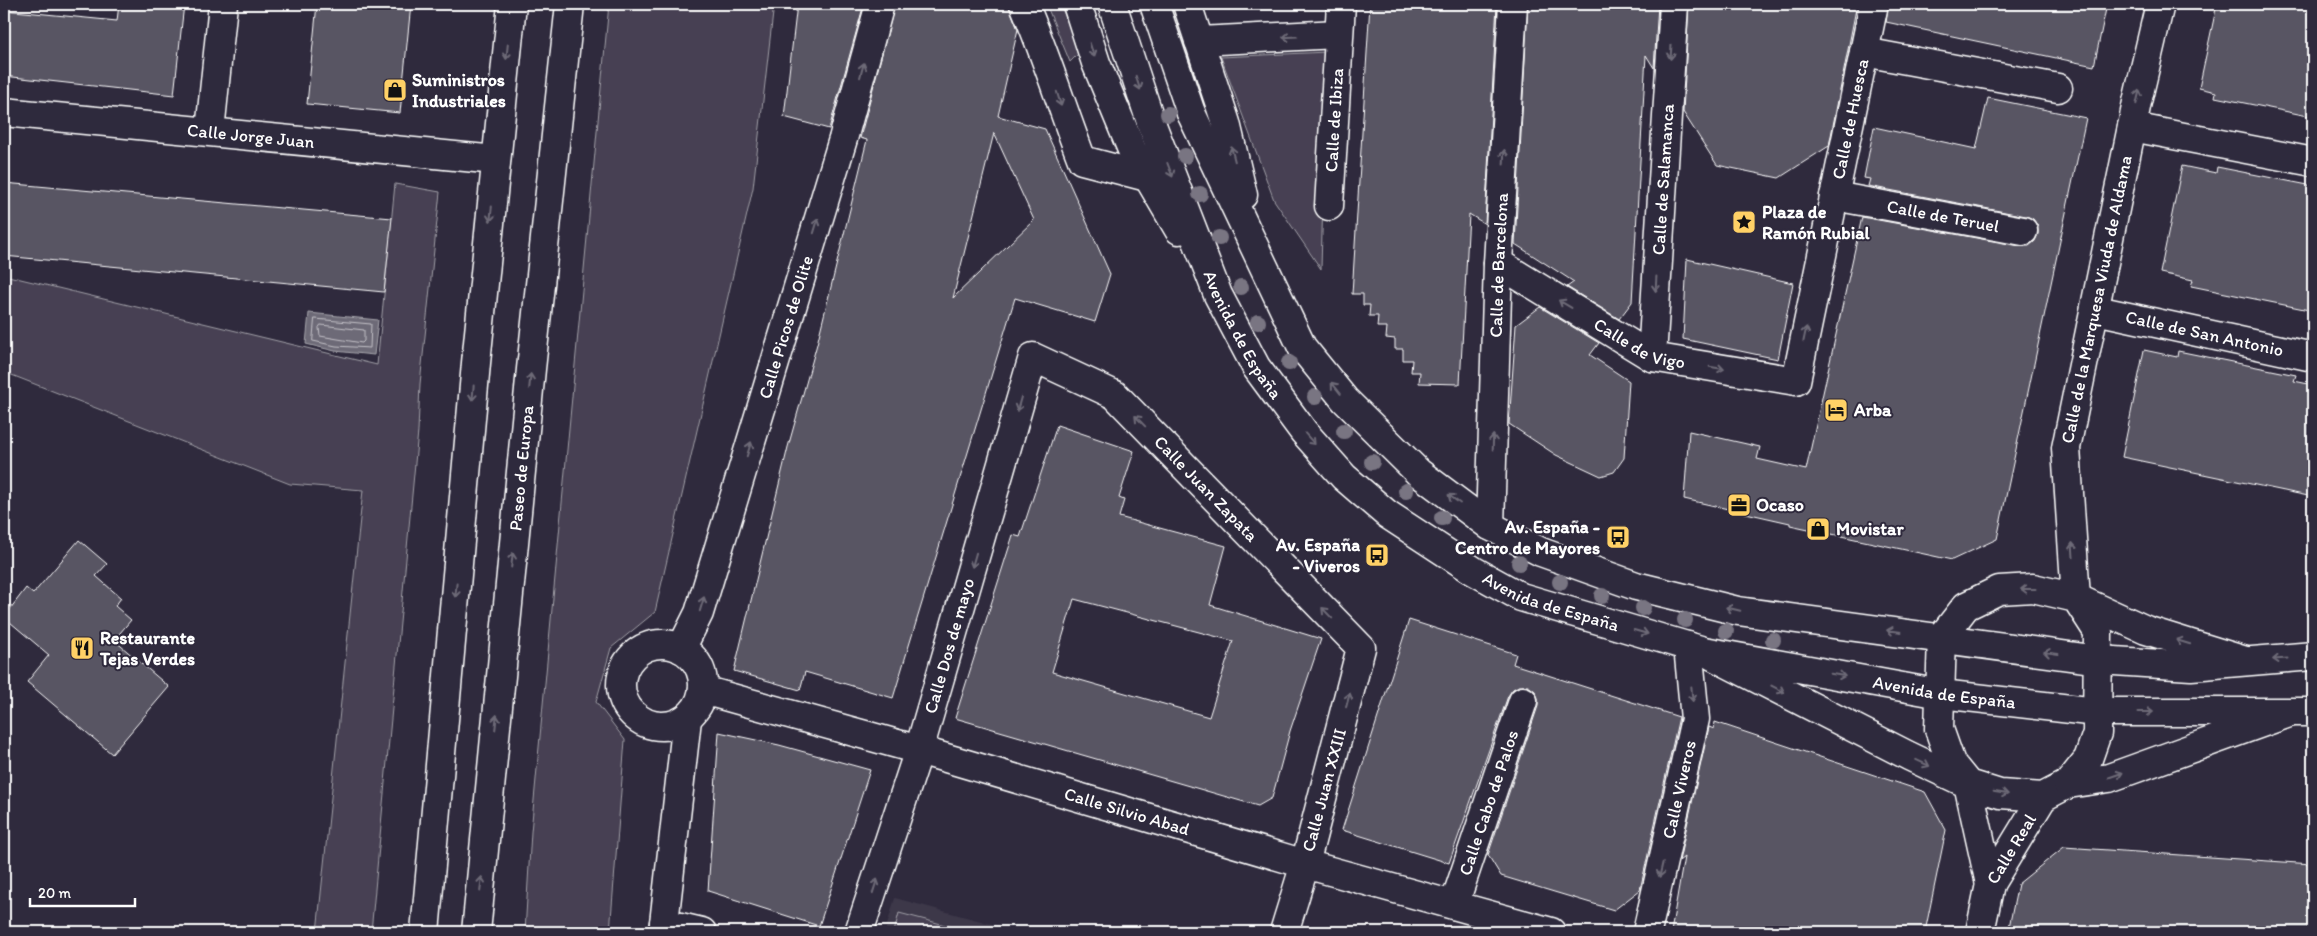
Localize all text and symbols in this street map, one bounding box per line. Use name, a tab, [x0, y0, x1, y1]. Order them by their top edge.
one-way arrow	[1282, 32, 1298, 41]
one-way arrow	[1088, 42, 1098, 58]
one-way arrow	[502, 44, 512, 60]
one-way arrow	[1666, 44, 1675, 60]
street label: Calle de Huesca	[1827, 56, 1874, 181]
one-way arrow	[858, 63, 867, 79]
street label: Calle de Ibiza	[1320, 67, 1348, 173]
place label: Suministros Industriales	[412, 69, 506, 112]
one-way arrow	[1134, 75, 1143, 91]
shop icon: Suministros Industriales	[382, 77, 408, 103]
one-way arrow	[1055, 90, 1065, 106]
one-way arrow	[2134, 90, 2143, 106]
street label: Calle de Salamanca	[1647, 102, 1679, 256]
street label: Calle Jorge Juan	[186, 119, 316, 153]
one-way arrow	[1228, 146, 1237, 162]
one-way arrow	[1500, 150, 1509, 166]
street label: Calle de la Marquesa Viuda de Aldama	[2056, 153, 2137, 445]
one-way arrow	[1166, 162, 1175, 177]
street label: Calle de Barcelona	[1485, 191, 1513, 338]
street label: Calle de Teruel	[1885, 195, 2001, 237]
place label: Plaza de Ramón Rubial	[1762, 201, 1871, 244]
one-way arrow	[486, 206, 496, 222]
place icon: Plaza de Ramón Rubial	[1731, 209, 1757, 235]
one-way arrow	[812, 219, 822, 235]
street label: Calle Picos de Olite	[754, 253, 818, 402]
street label: Avenida de España	[1199, 267, 1287, 404]
one-way arrow	[1652, 276, 1661, 292]
one-way arrow	[1559, 299, 1573, 309]
street label: Calle de San Antonio	[2123, 306, 2286, 361]
street label: Calle de Vigo	[1590, 313, 1687, 373]
one-way arrow	[1801, 326, 1811, 342]
one-way arrow	[1709, 364, 1725, 374]
one-way arrow	[525, 373, 535, 389]
one-way arrow	[1330, 382, 1341, 395]
one-way arrow	[468, 385, 478, 401]
one-way arrow	[1014, 395, 1024, 411]
hotel icon: Arba	[1823, 397, 1849, 423]
place label: Arba	[1853, 399, 1892, 421]
street label: Paseo de Europa	[504, 404, 538, 532]
one-way arrow	[1135, 416, 1147, 428]
street label: Calle Juan Zapata	[1150, 431, 1263, 547]
one-way arrow	[1304, 432, 1316, 445]
one-way arrow	[1488, 434, 1497, 450]
one-way arrow	[744, 441, 754, 457]
office icon: Ocaso	[1726, 492, 1752, 518]
one-way arrow	[1447, 494, 1461, 504]
place label: Ocaso	[1756, 494, 1804, 516]
place label: Av. España - Centro de Mayores	[1455, 516, 1600, 559]
shop icon: Movistar	[1805, 516, 1831, 542]
place label: Movistar	[1836, 518, 1904, 540]
bus stop icon: Av. España - Centro de Mayores	[1605, 524, 1631, 550]
place label: Av. España - Viveros	[1275, 534, 1360, 577]
bus stop icon: Av. España - Viveros	[1364, 542, 1390, 568]
one-way arrow	[2068, 542, 2078, 558]
one-way arrow	[969, 552, 978, 568]
one-way arrow	[507, 553, 517, 569]
street label: Avenida de España	[1479, 567, 1622, 637]
street label: Calle Dos de mayo	[919, 576, 979, 716]
one-way arrow	[451, 581, 460, 597]
one-way arrow	[2021, 584, 2037, 594]
one-way arrow	[697, 597, 707, 613]
one-way arrow	[1725, 604, 1741, 613]
one-way arrow	[1321, 607, 1333, 619]
one-way arrow	[1886, 626, 1902, 636]
place label: Restaurante Tejas Verdes	[99, 627, 195, 670]
one-way arrow	[1632, 628, 1648, 637]
restaurant icon: Restaurante Tejas Verdes	[69, 635, 95, 661]
one-way arrow	[2175, 637, 2191, 647]
one-way arrow	[2043, 648, 2059, 658]
one-way arrow	[2272, 654, 2288, 663]
one-way arrow	[1829, 671, 1845, 681]
street label: Avenida de España	[1871, 671, 2018, 714]
one-way arrow	[1770, 685, 1785, 694]
one-way arrow	[1687, 686, 1697, 702]
one-way arrow	[1343, 692, 1353, 708]
one-way arrow	[2138, 707, 2154, 717]
one-way arrow	[492, 714, 501, 730]
street label: Calle Juan XXIII	[1297, 726, 1351, 854]
street label: Calle Cabo de Palos	[1454, 727, 1523, 878]
street label: Calle Viveros	[1657, 738, 1701, 841]
one-way arrow	[1915, 758, 1930, 768]
one-way arrow	[2108, 770, 2124, 780]
street label: Calle Silvio Abad	[1062, 782, 1193, 840]
one-way arrow	[1992, 788, 2008, 798]
street label: Calle Real	[1982, 810, 2041, 888]
one-way arrow	[1656, 862, 1665, 878]
scale bar	[30, 876, 135, 908]
one-way arrow	[476, 876, 486, 892]
one-way arrow	[870, 878, 880, 894]
text: 20 m	[38, 884, 72, 902]

